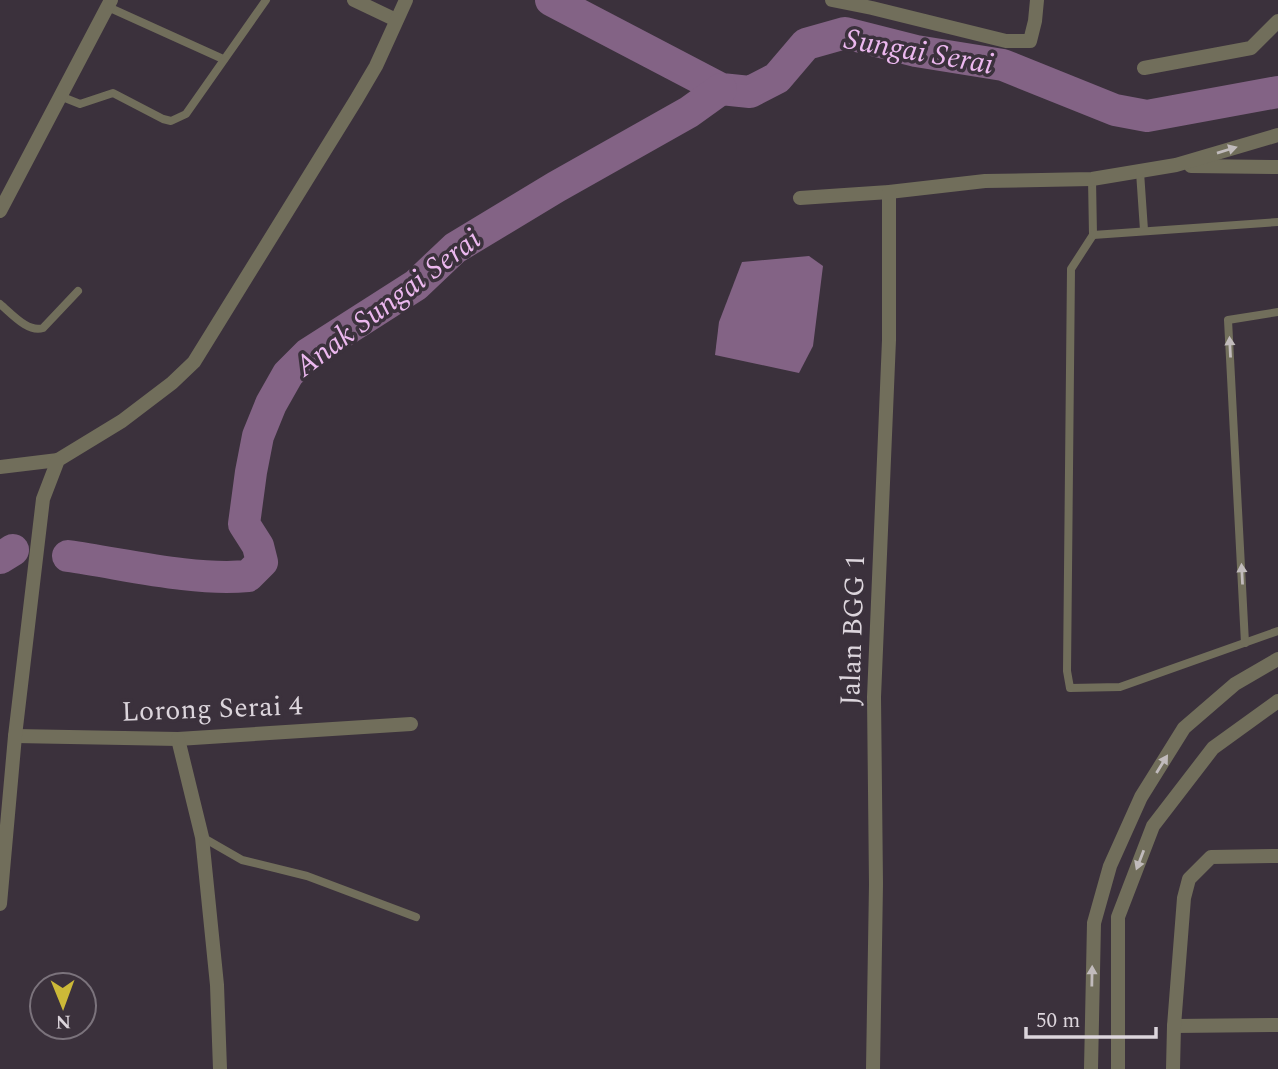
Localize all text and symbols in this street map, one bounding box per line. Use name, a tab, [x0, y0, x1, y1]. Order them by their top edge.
water label: Sungai Serai	[841, 16, 997, 88]
one-way arrow	[1217, 145, 1238, 155]
water label: Anak Sungai Serai	[284, 217, 491, 389]
one-way arrow	[1224, 336, 1235, 358]
street label: Jalan BGG 1	[829, 554, 877, 706]
one-way arrow	[1236, 563, 1247, 585]
street label: Lorong Serai 4	[121, 684, 303, 734]
one-way arrow	[1155, 754, 1168, 773]
one-way arrow	[1134, 850, 1145, 871]
one-way arrow	[1087, 965, 1098, 987]
north arrow	[28, 971, 98, 1041]
scale bar	[1026, 996, 1156, 1040]
text: 50 m	[1036, 1005, 1080, 1037]
text: N	[55, 1007, 71, 1036]

